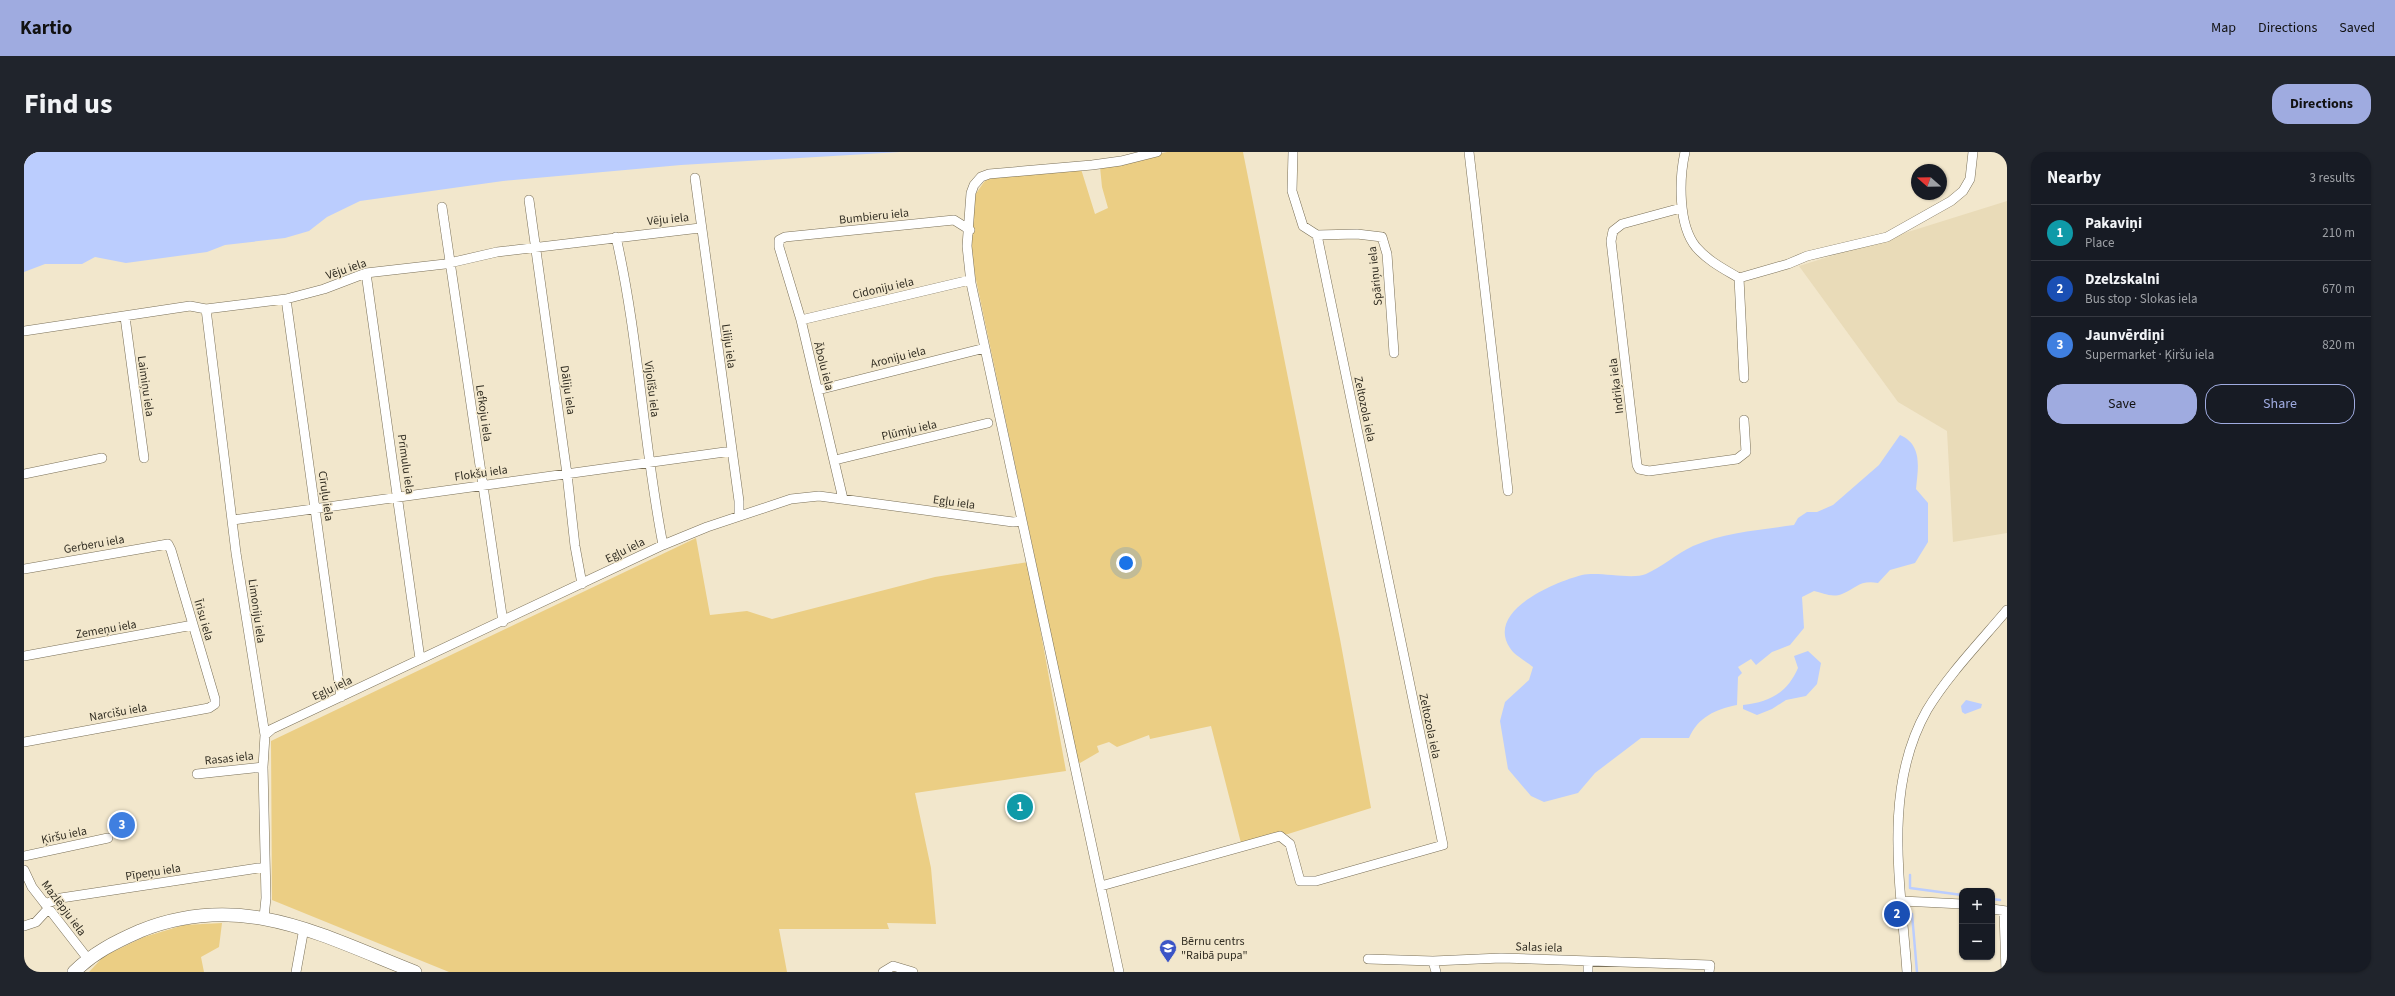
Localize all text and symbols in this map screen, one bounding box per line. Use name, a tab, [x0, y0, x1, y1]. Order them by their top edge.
text: Kartio	[20, 15, 72, 42]
text: Map	[2211, 18, 2236, 38]
text: Directions	[2258, 18, 2317, 38]
text: Saved	[2339, 18, 2375, 38]
text: Find us	[24, 84, 112, 124]
button: Directions	[2272, 84, 2371, 124]
north arrow	[1911, 164, 1947, 200]
text: Nearby	[2047, 166, 2101, 190]
text: 3 results	[2310, 169, 2355, 187]
street label: Bumbieru iela	[838, 204, 910, 229]
street label: Vēju iela	[646, 209, 690, 230]
text: Pakaviņi	[2085, 213, 2142, 234]
text: 1	[2057, 224, 2063, 242]
text: 210 m	[2322, 224, 2355, 242]
text: Place	[2085, 234, 2114, 252]
street label: Spāriņu iela	[1364, 245, 1387, 306]
street label: Vēju iela	[324, 255, 369, 284]
text: Dzelzskalni	[2085, 269, 2160, 290]
street label: Cidoniju iela	[851, 273, 915, 304]
text: 2	[2057, 280, 2063, 298]
text: 670 m	[2322, 280, 2355, 298]
text: Bus stop · Slokas iela	[2085, 290, 2198, 308]
street label: Liliju iela	[717, 323, 740, 369]
text: Jaunvērdiņi	[2085, 325, 2164, 346]
text: 3	[2057, 336, 2063, 354]
text: 820 m	[2322, 336, 2355, 354]
street label: Ābolu iela	[809, 340, 838, 392]
street label: Aroniju iela	[869, 342, 928, 373]
text: Supermarket · Ķiršu iela	[2085, 346, 2214, 364]
street label: Laimiņu iela	[133, 355, 158, 418]
street label: Indriķa iela	[1605, 357, 1628, 415]
street label: Vijolīšu iela	[640, 360, 663, 418]
street label: Dāliju iela	[556, 364, 579, 416]
street label: Zeltozola iela	[1349, 375, 1380, 443]
street label: Lefkoju iela	[471, 384, 496, 443]
button: Save	[2047, 384, 2197, 424]
button: Share	[2205, 384, 2355, 424]
street label: Plūmju iela	[880, 416, 938, 445]
street label: Prīmulu iela	[393, 433, 418, 495]
street label: Flokšu iela	[453, 461, 509, 486]
street label: Cīruļu iela	[314, 470, 337, 522]
street label: Egļu iela	[932, 491, 976, 514]
street label: Gerberu iela	[62, 531, 126, 558]
street label: Egļu iela	[602, 534, 648, 567]
your location	[1116, 553, 1136, 573]
street label: Limoniju iela	[244, 578, 269, 644]
street label: Īrisu iela	[189, 597, 218, 643]
street label: Zemeņu iela	[74, 616, 138, 643]
street label: Egļu iela	[309, 672, 355, 705]
street label: Zeltozola iela	[1414, 692, 1445, 760]
street label: Narcišu iela	[88, 699, 148, 726]
street label: Rasas iela	[204, 747, 254, 770]
pin: 1	[1007, 792, 1033, 822]
pin: 3	[109, 810, 135, 840]
street label: Ķiršu iela	[40, 822, 88, 849]
street label: Pīpeņu iela	[124, 860, 182, 885]
street label: Mazlēpju iela	[37, 877, 90, 940]
map controls	[1959, 888, 1995, 960]
button: +	[1959, 888, 1995, 924]
pin: 2	[1884, 899, 1910, 929]
button: −	[1959, 924, 1995, 960]
place label: Bērnu centrs "Raibā pupa"	[1181, 933, 1248, 964]
school or university icon: Bērnu centrs "Raibā pupa"	[1158, 938, 1178, 963]
street label: Salas iela	[1515, 938, 1563, 957]

